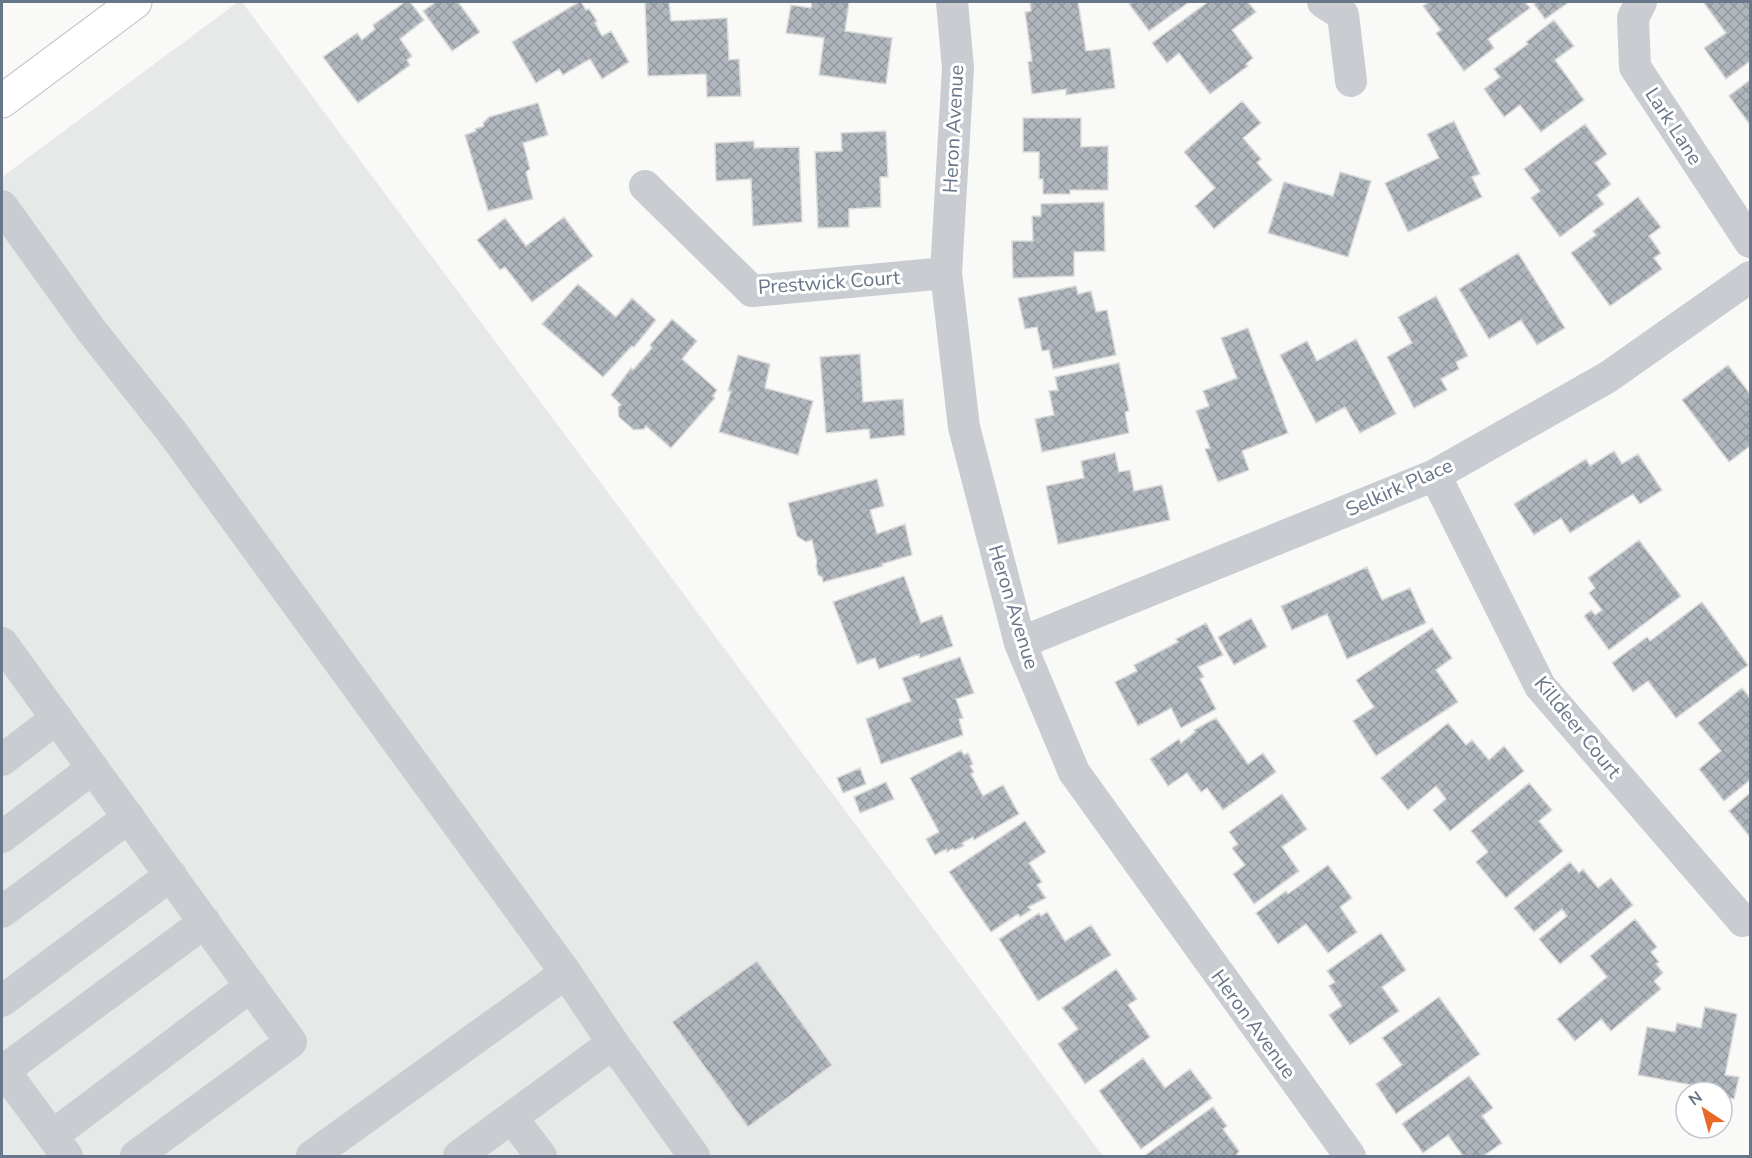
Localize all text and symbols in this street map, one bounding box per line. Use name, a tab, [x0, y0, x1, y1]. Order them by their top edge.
street label: Heron Avenue	[937, 64, 970, 194]
street label: Lark Lane	[1639, 82, 1709, 170]
street label: Prestwick Court	[757, 264, 902, 301]
street label: Selkirk Place	[1341, 452, 1457, 523]
street label: Heron Avenue	[982, 542, 1045, 673]
street label: Killdeer Court	[1528, 671, 1628, 785]
street label: Heron Avenue	[1205, 964, 1302, 1084]
north arrow	[1674, 1080, 1734, 1140]
text: N	[1684, 1086, 1707, 1111]

